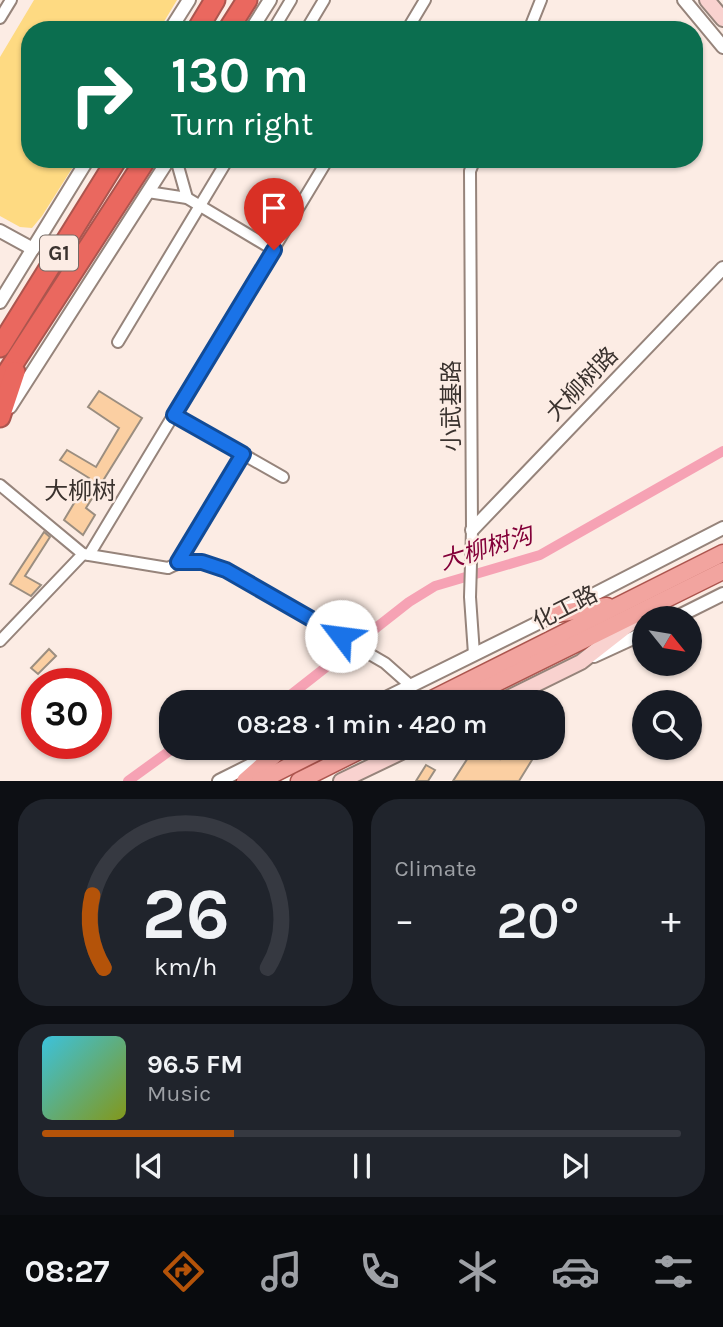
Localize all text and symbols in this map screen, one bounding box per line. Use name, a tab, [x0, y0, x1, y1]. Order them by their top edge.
text: 130 m	[171, 47, 309, 104]
icon: right	[56, 49, 147, 140]
text: Turn right	[171, 106, 313, 143]
pin	[244, 178, 304, 250]
icon: arrive	[255, 189, 293, 227]
road number: G1	[40, 236, 78, 270]
street label: 大柳树路	[540, 342, 624, 426]
street label: 小武基路	[438, 360, 465, 452]
district label: 大柳树	[44, 477, 116, 505]
water label: 大柳树沟	[436, 520, 539, 575]
street label: 化工路	[528, 580, 602, 636]
position arrow	[304, 599, 378, 673]
north arrow	[632, 606, 702, 676]
map controls	[632, 606, 702, 760]
speed limit sign: 30	[21, 668, 112, 759]
button: search	[632, 690, 702, 760]
text: 08:28 · 1 min · 420 m	[237, 709, 487, 740]
text: Climate	[395, 855, 477, 882]
text: 26	[141, 872, 229, 957]
text: 20°	[496, 890, 579, 951]
text: −	[395, 898, 414, 943]
text: +	[661, 898, 681, 943]
text: km/h	[154, 952, 217, 981]
text: 96.5 FM	[147, 1049, 243, 1080]
text: Music	[147, 1080, 211, 1107]
icon: previous	[130, 1147, 168, 1185]
icon: pause	[343, 1147, 381, 1185]
icon: next	[556, 1147, 594, 1185]
icon: directions	[159, 1247, 208, 1296]
icon: music	[257, 1247, 306, 1296]
icon: phone	[355, 1247, 404, 1296]
icon: climate	[453, 1247, 502, 1296]
icon: car	[551, 1247, 600, 1296]
icon: filters	[649, 1247, 698, 1296]
text: 08:27	[25, 1253, 109, 1290]

